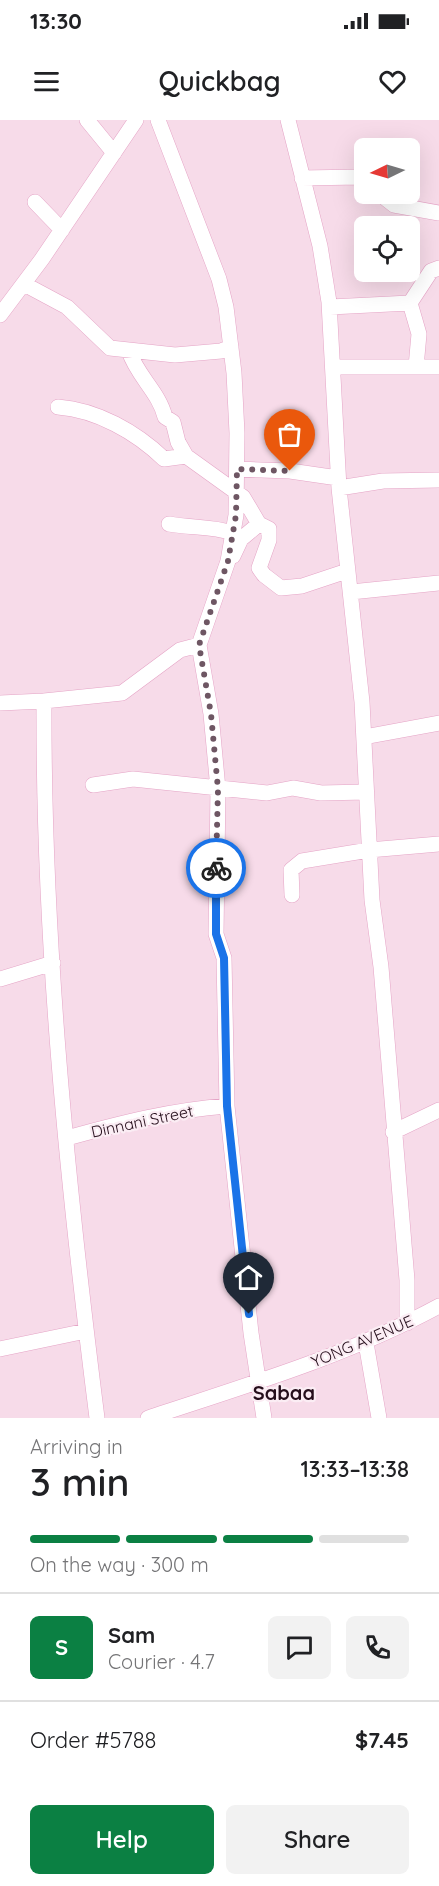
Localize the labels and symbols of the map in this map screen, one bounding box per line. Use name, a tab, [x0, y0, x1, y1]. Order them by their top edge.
north arrow	[354, 138, 420, 204]
pin	[264, 409, 315, 471]
courier	[186, 838, 246, 898]
street label: Dinnani Street	[89, 1100, 195, 1142]
pin	[223, 1252, 274, 1314]
street label: YONG AVENUE	[308, 1311, 416, 1371]
district label: Sabaa	[253, 1380, 315, 1405]

